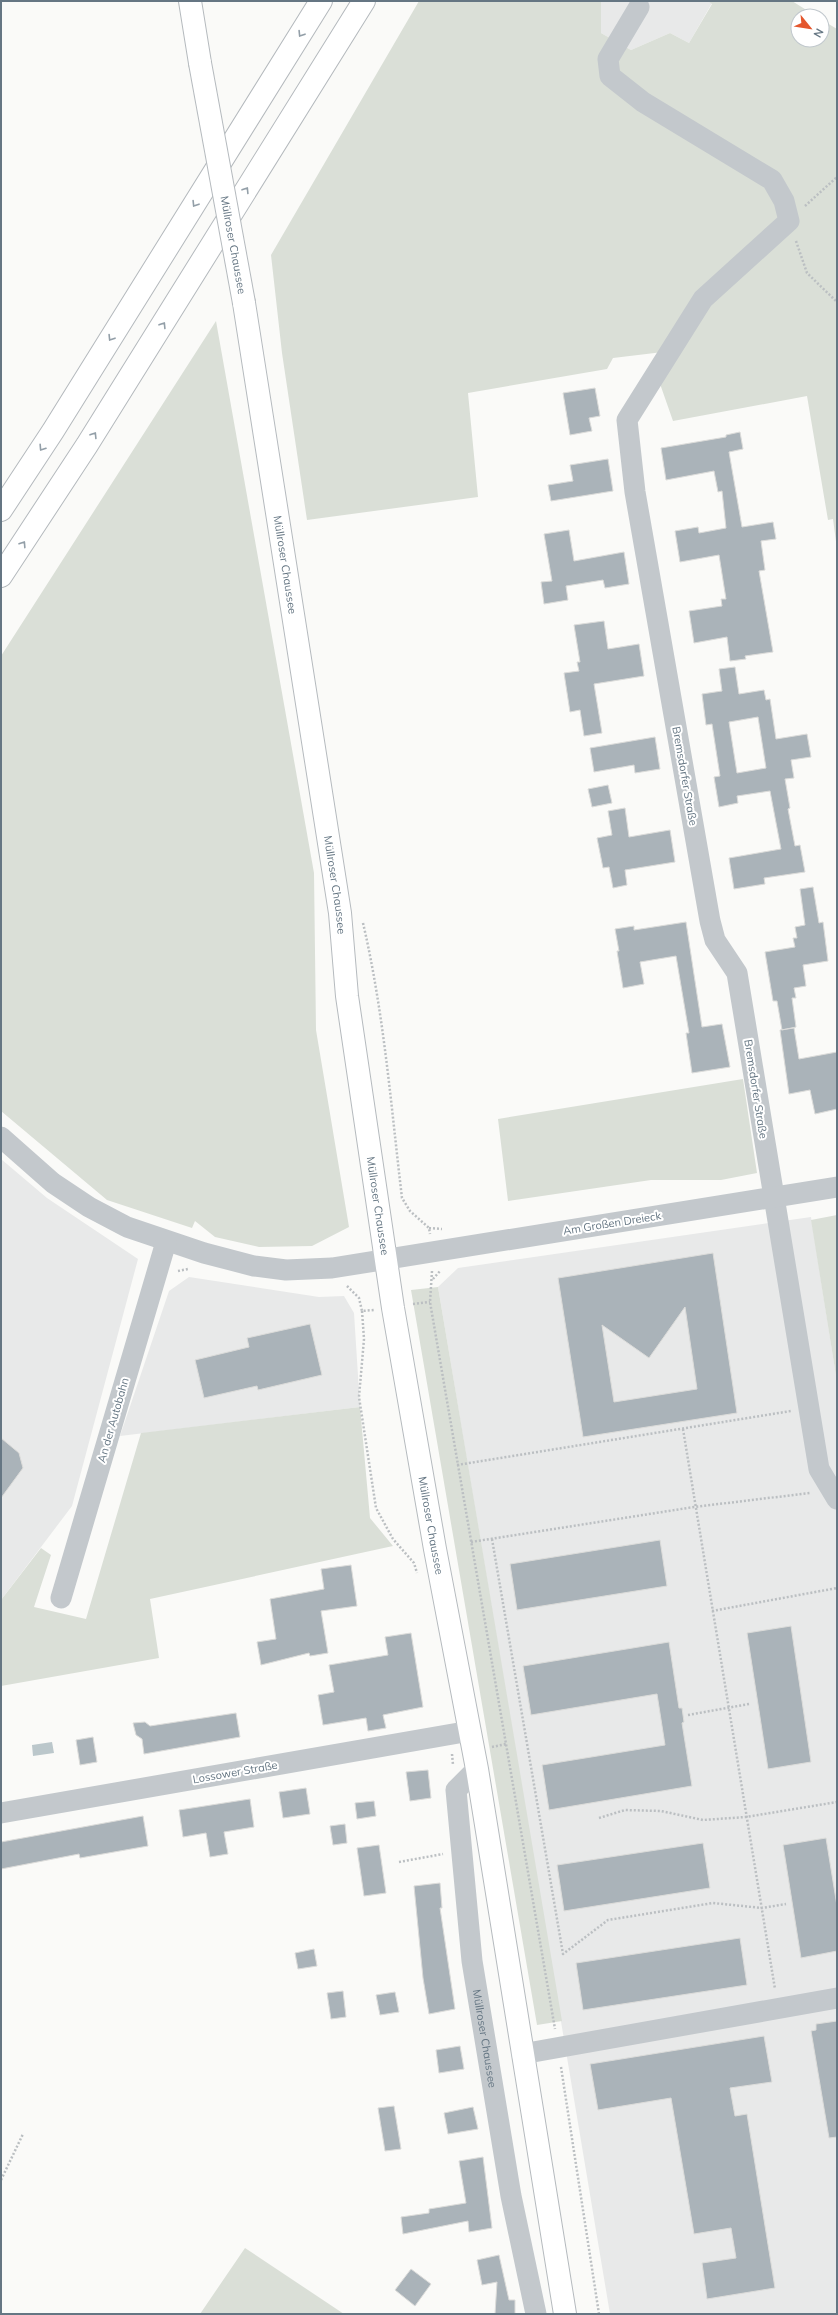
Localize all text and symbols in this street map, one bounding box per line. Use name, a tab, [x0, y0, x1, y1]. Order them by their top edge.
north arrow	[790, 8, 830, 48]
text: N	[811, 26, 827, 40]
one-way arrow	[298, 30, 305, 37]
one-way arrow	[241, 188, 248, 195]
street label: Müllroser Chaussee	[218, 195, 249, 295]
one-way arrow	[192, 200, 199, 207]
one-way arrow	[158, 322, 165, 329]
one-way arrow	[108, 334, 116, 341]
one-way arrow	[89, 432, 97, 439]
one-way arrow	[39, 444, 47, 451]
street label: Müllroser Chaussee	[271, 515, 300, 615]
one-way arrow	[18, 541, 25, 548]
street label: Bremsdorfer Straße	[669, 725, 701, 827]
street label: Müllroser Chaussee	[321, 835, 349, 935]
street label: Bremsdorfer Straße	[741, 1038, 771, 1140]
street label: Müllroser Chaussee	[364, 1156, 392, 1256]
street label: Am Großen Dreieck	[562, 1208, 662, 1238]
street label: An der Autobahn	[94, 1376, 132, 1464]
street label: Müllroser Chaussee	[415, 1475, 447, 1576]
street label: Lossower Straße	[192, 1758, 278, 1786]
street label: Müllroser Chaussee	[470, 1988, 500, 2089]

